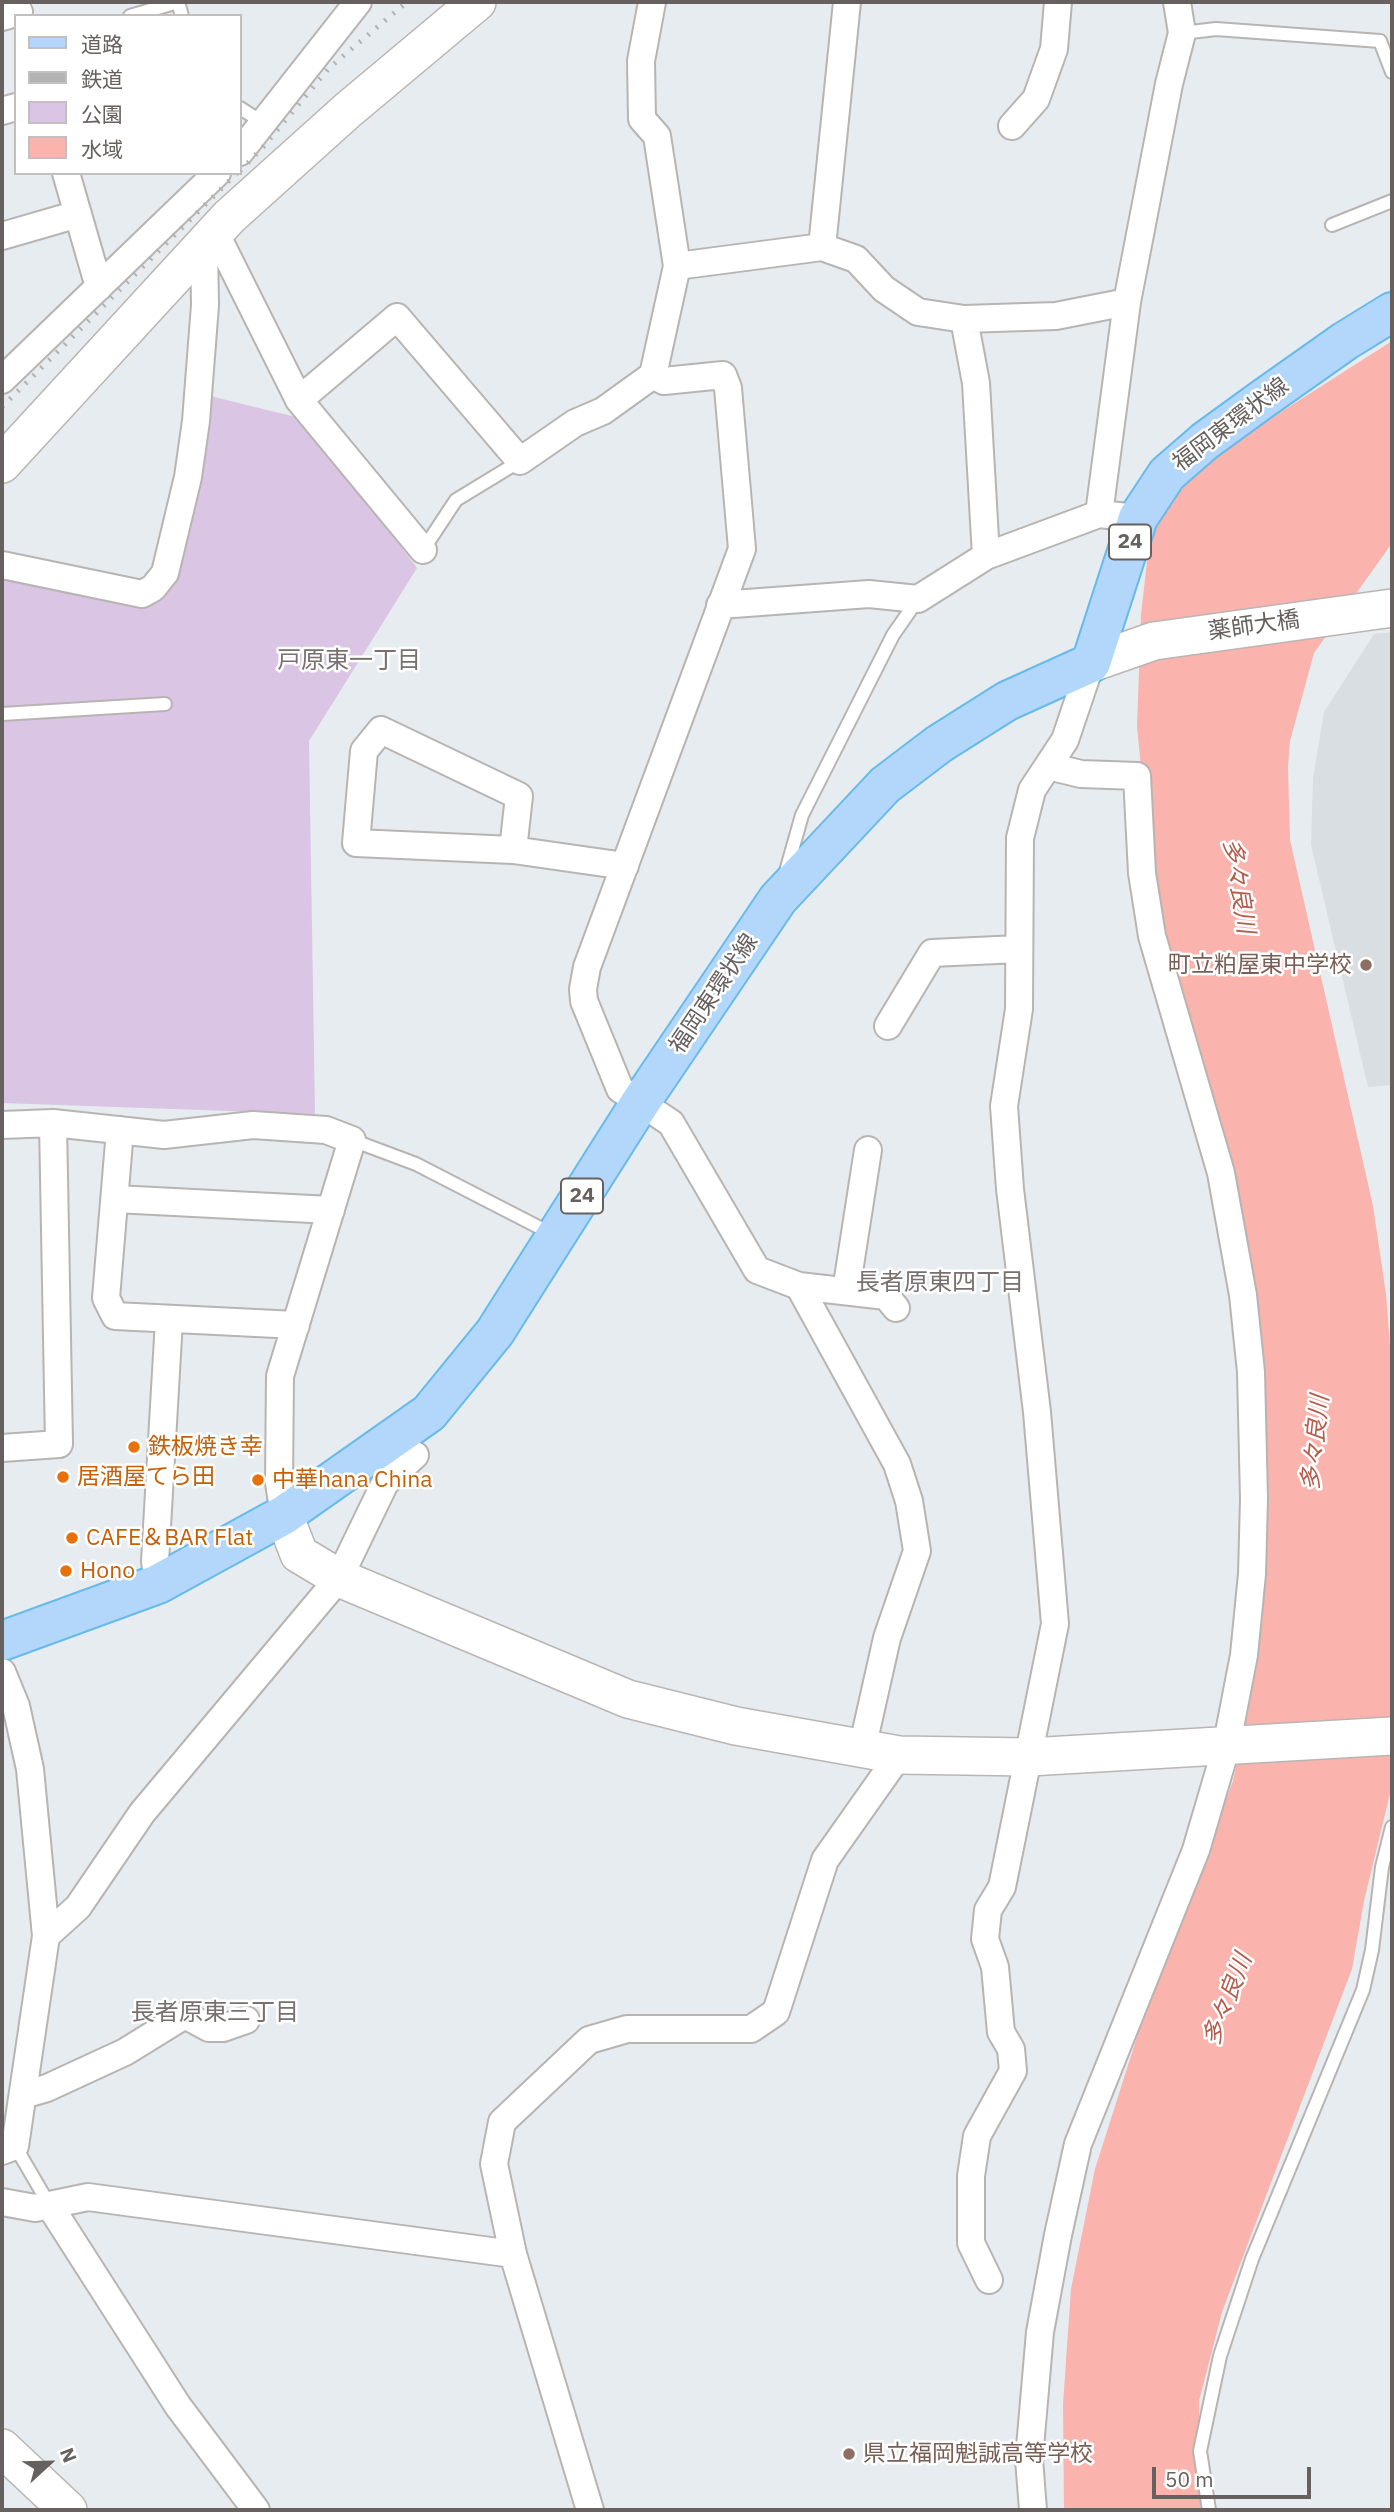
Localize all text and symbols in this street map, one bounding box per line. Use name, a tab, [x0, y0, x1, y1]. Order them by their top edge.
legend	[14, 14, 242, 175]
text: 道路	[81, 30, 123, 58]
text: 鉄道	[81, 65, 123, 93]
text: 公園	[81, 100, 123, 128]
text: 水域	[81, 135, 123, 163]
street label: 福岡東環状線	[1168, 372, 1294, 478]
road number: 24	[1109, 524, 1151, 560]
street label: 薬師大橋	[1207, 606, 1301, 646]
district label: 戸原東一丁目	[277, 647, 421, 675]
water label: 多々良川	[1216, 836, 1260, 936]
street label: 福岡東環状線	[664, 929, 764, 1059]
place label: 町立粕屋東中学校	[1168, 951, 1352, 979]
marker: 町立粕屋東中学校	[1358, 957, 1374, 973]
road number: 24	[561, 1178, 603, 1214]
district label: 長者原東四丁目	[856, 1269, 1024, 1297]
water label: 多々良川	[1297, 1394, 1335, 1492]
place label: 鉄板焼き幸	[148, 1433, 263, 1461]
marker: 鉄板焼き幸	[126, 1439, 142, 1455]
place label: 居酒屋てら田	[77, 1463, 215, 1491]
place label: 中華hana China	[272, 1466, 433, 1494]
marker: 居酒屋てら田	[55, 1469, 71, 1485]
marker: 中華hana China	[250, 1472, 266, 1488]
place label: CAFE＆BAR Flat	[86, 1524, 253, 1552]
marker: CAFE＆BAR Flat	[64, 1530, 80, 1546]
place label: Hono	[80, 1557, 135, 1585]
marker: Hono	[58, 1563, 74, 1579]
water label: 多々良川	[1197, 1950, 1259, 2050]
district label: 長者原東三丁目	[131, 1999, 299, 2027]
north arrow	[14, 2428, 84, 2498]
place label: 県立福岡魁誠高等学校	[863, 2440, 1093, 2468]
text: N	[55, 2444, 82, 2466]
marker: 県立福岡魁誠高等学校	[841, 2446, 857, 2462]
scale bar	[1156, 2452, 1315, 2496]
text: 50 m	[1165, 2465, 1214, 2493]

